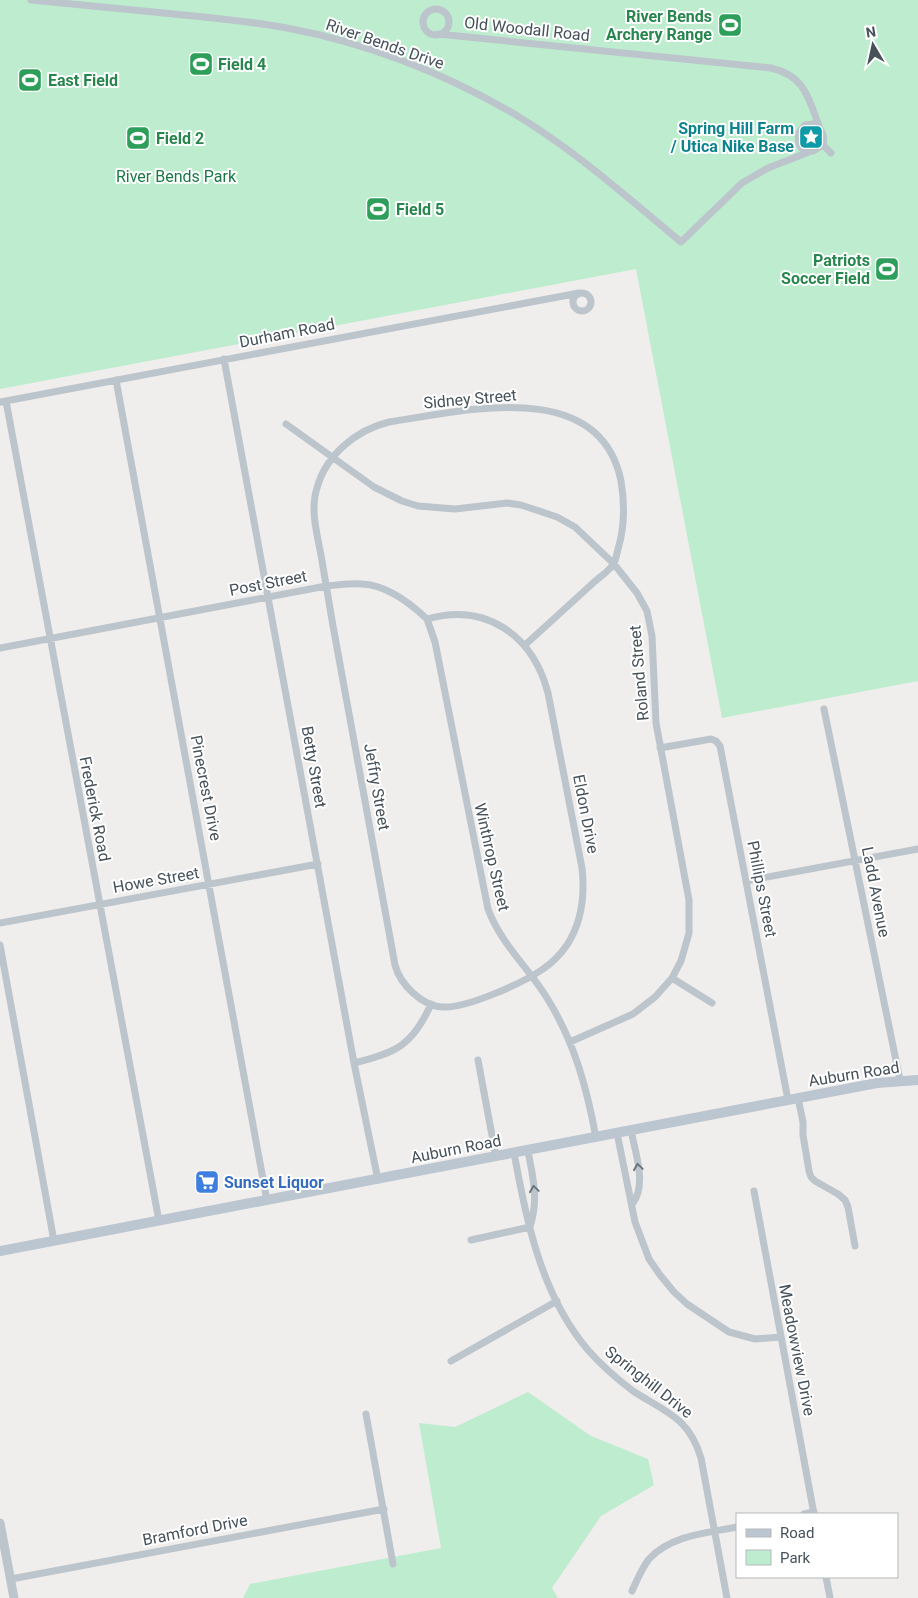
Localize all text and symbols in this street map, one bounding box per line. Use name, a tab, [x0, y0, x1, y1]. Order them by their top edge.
place label: River Bends Archery Range	[606, 7, 712, 44]
sports icon: River Bends Archery Range	[717, 12, 743, 38]
street label: Old Woodall Road	[463, 13, 591, 45]
street label: River Bends Drive	[323, 15, 447, 73]
north arrow	[848, 20, 898, 70]
text: N	[865, 23, 877, 41]
sports icon: Field 4	[188, 51, 214, 77]
place label: Field 4	[218, 55, 266, 74]
sports icon: East Field	[17, 67, 43, 93]
place label: East Field	[48, 71, 118, 90]
place label: Spring Hill Farm / Utica Nike Base	[670, 119, 794, 156]
place icon: Spring Hill Farm / Utica Nike Base	[798, 124, 824, 150]
sports icon: Field 2	[125, 125, 151, 151]
place label: Field 2	[156, 129, 204, 148]
park label: River Bends Park	[116, 167, 237, 186]
sports icon: Field 5	[365, 196, 391, 222]
place label: Field 5	[396, 200, 444, 219]
place label: Patriots Soccer Field	[781, 251, 870, 288]
sports icon: Patriots Soccer Field	[874, 256, 900, 282]
street label: Durham Road	[238, 314, 336, 352]
street label: Sidney Street	[423, 385, 517, 413]
street label: Post Street	[228, 566, 308, 600]
street label: Roland Street	[625, 625, 653, 721]
street label: Betty Street	[297, 725, 331, 809]
street label: Pinecrest Drive	[186, 734, 226, 842]
street label: Jeffry Street	[360, 742, 394, 832]
street label: Frederick Road	[76, 755, 114, 863]
street label: Eldon Drive	[569, 773, 603, 855]
street label: Winthrop Street	[470, 801, 514, 913]
street label: Phillips Street	[743, 839, 781, 939]
street label: Ladd Avenue	[858, 845, 894, 939]
street label: Howe Street	[111, 863, 201, 897]
street label: Auburn Road	[807, 1057, 901, 1091]
street label: Auburn Road	[409, 1131, 503, 1167]
one-way arrow	[633, 1163, 643, 1172]
supermarket icon: Sunset Liquor	[194, 1169, 220, 1195]
place label: Sunset Liquor	[224, 1173, 324, 1192]
one-way arrow	[530, 1185, 540, 1193]
street label: Meadowview Drive	[775, 1283, 819, 1417]
street label: Springhill Drive	[601, 1342, 697, 1422]
street label: Bramford Drive	[141, 1510, 249, 1550]
legend	[736, 1513, 898, 1578]
text: Road	[780, 1524, 814, 1542]
text: Park	[780, 1549, 811, 1567]

